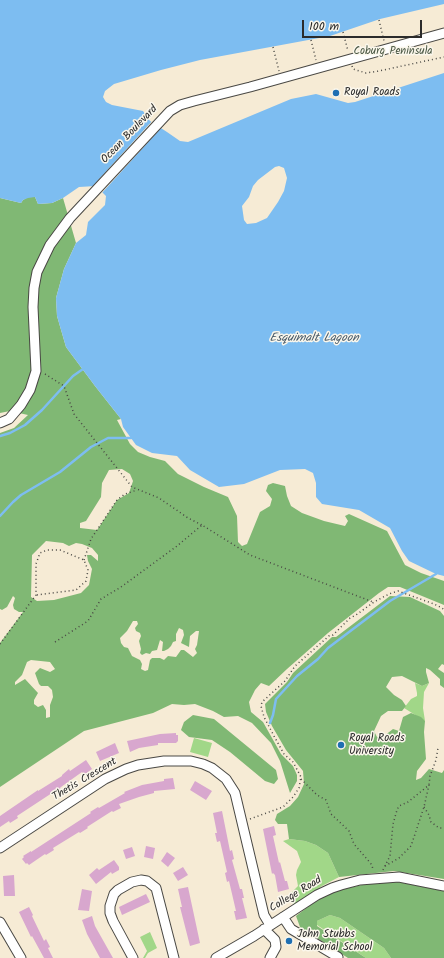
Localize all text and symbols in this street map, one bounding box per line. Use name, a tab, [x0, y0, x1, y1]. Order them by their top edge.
scale bar	[304, 12, 424, 38]
text: 100 m	[309, 17, 339, 36]
park label: Coburg Peninsula	[353, 45, 433, 59]
place label: Royal Roads	[344, 86, 400, 100]
marker: Royal Roads	[331, 88, 341, 98]
street label: Ocean Boulevard	[99, 103, 161, 167]
water label: Esquimalt Lagoon	[269, 332, 359, 346]
place label: Royal Roads University	[349, 732, 405, 758]
marker: Royal Roads University	[336, 740, 346, 750]
street label: Thetis Crescent	[51, 756, 119, 804]
street label: College Road	[268, 874, 324, 916]
place label: John Stubbs Memorial School	[297, 928, 372, 954]
marker: John Stubbs Memorial School	[284, 936, 294, 946]

